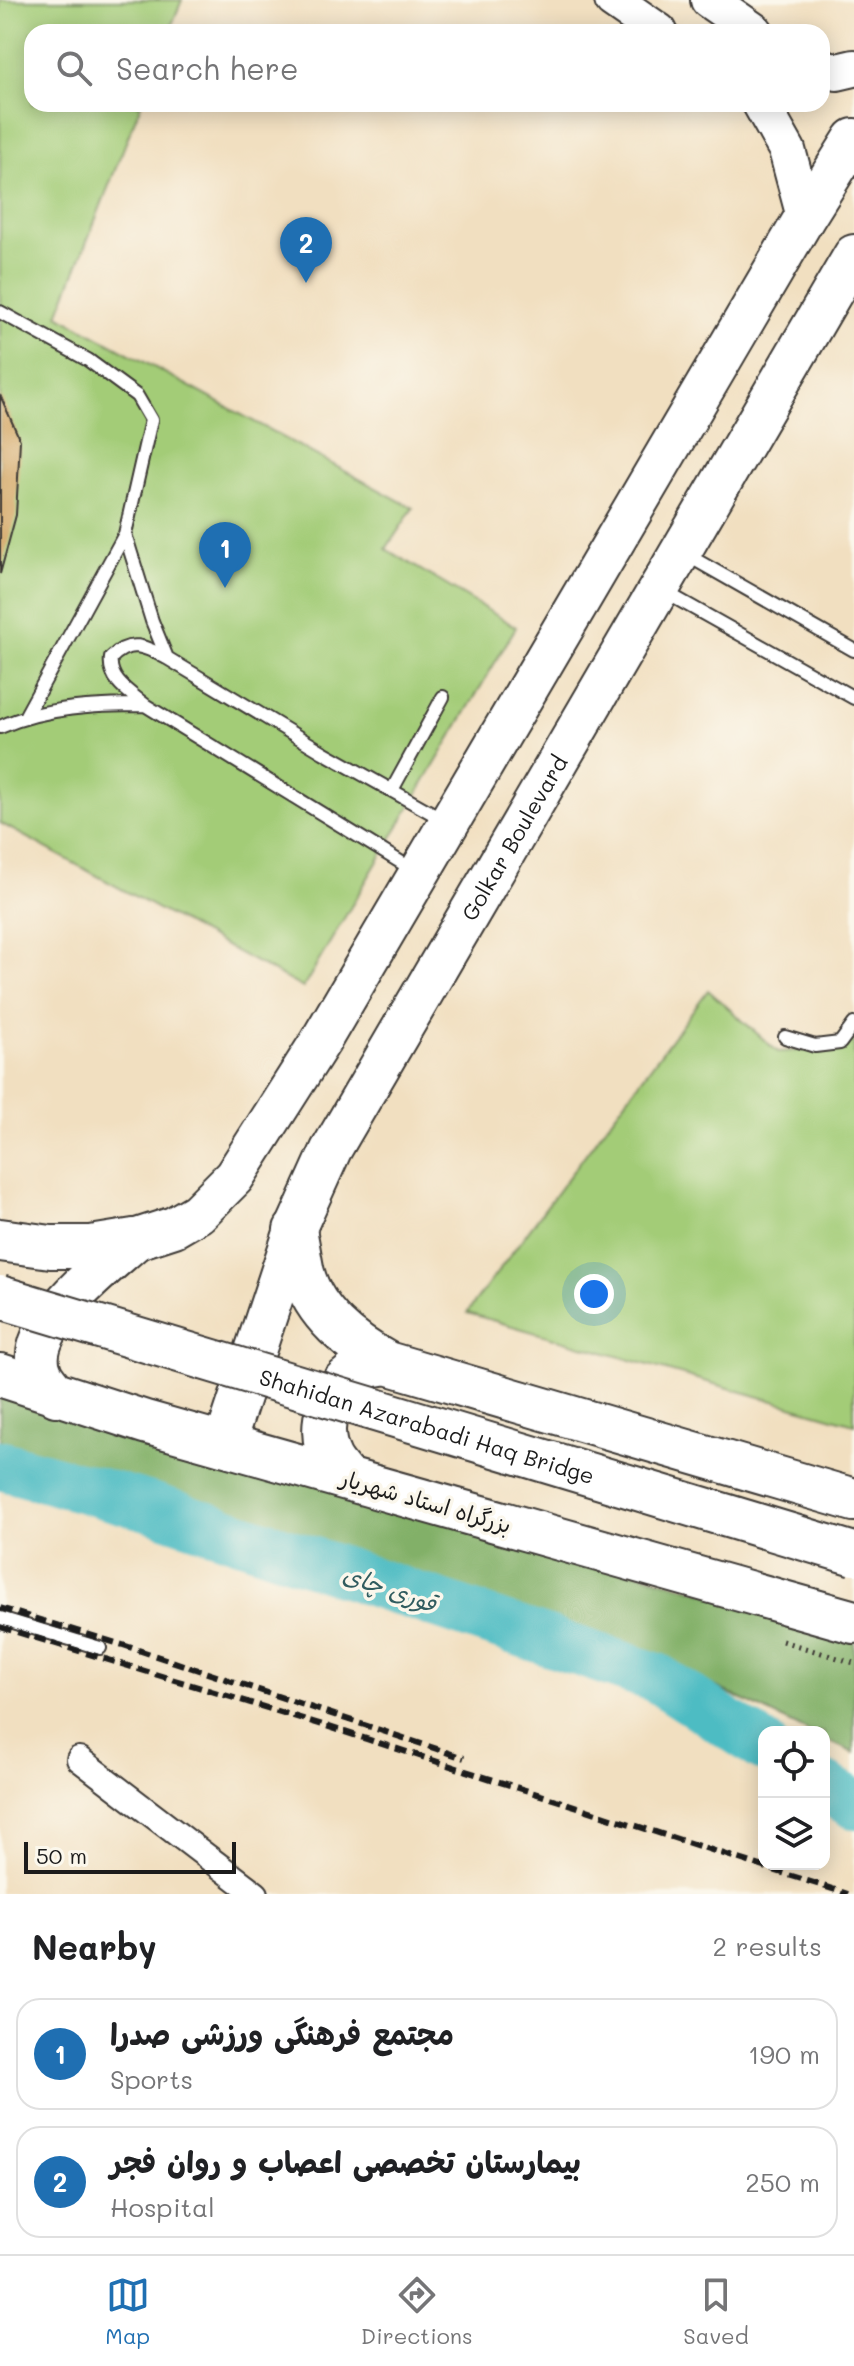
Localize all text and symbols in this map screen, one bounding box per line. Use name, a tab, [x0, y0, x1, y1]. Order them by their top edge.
search box	[24, 24, 830, 112]
icon: search	[52, 46, 96, 90]
text: Search here	[116, 48, 299, 88]
pin: 2	[280, 217, 332, 283]
pin: 1	[199, 522, 251, 588]
street label: Golkar Boulevard	[454, 750, 573, 925]
your location	[574, 1274, 614, 1314]
street label: Shahidan Azarabadi Haq Bridge	[256, 1361, 598, 1490]
street label: بزرگراه استاد شهریار	[335, 1462, 515, 1539]
water label: قوری چای	[339, 1558, 443, 1620]
map controls	[758, 1726, 830, 1870]
button: locate	[758, 1726, 830, 1798]
button: layers	[758, 1798, 830, 1870]
scale bar	[24, 1838, 236, 1874]
text: 50 m	[36, 1841, 87, 1870]
text: Nearby	[32, 1924, 157, 1969]
text: 2 results	[713, 1929, 822, 1963]
text: مجتمع فرهنگی ورزشی صدرا	[110, 2013, 454, 2053]
text: 1	[54, 2037, 66, 2071]
text: 190 m	[748, 2037, 820, 2071]
text: Sports	[110, 2062, 193, 2096]
text: بیمارستان تخصصی اعصاب و روان فجر	[110, 2141, 581, 2181]
text: 2	[53, 2165, 67, 2199]
text: 250 m	[745, 2165, 820, 2199]
text: Hospital	[110, 2190, 215, 2224]
tab: Map	[105, 2273, 150, 2350]
tab: Directions	[361, 2273, 473, 2350]
tab: Saved	[683, 2273, 749, 2350]

